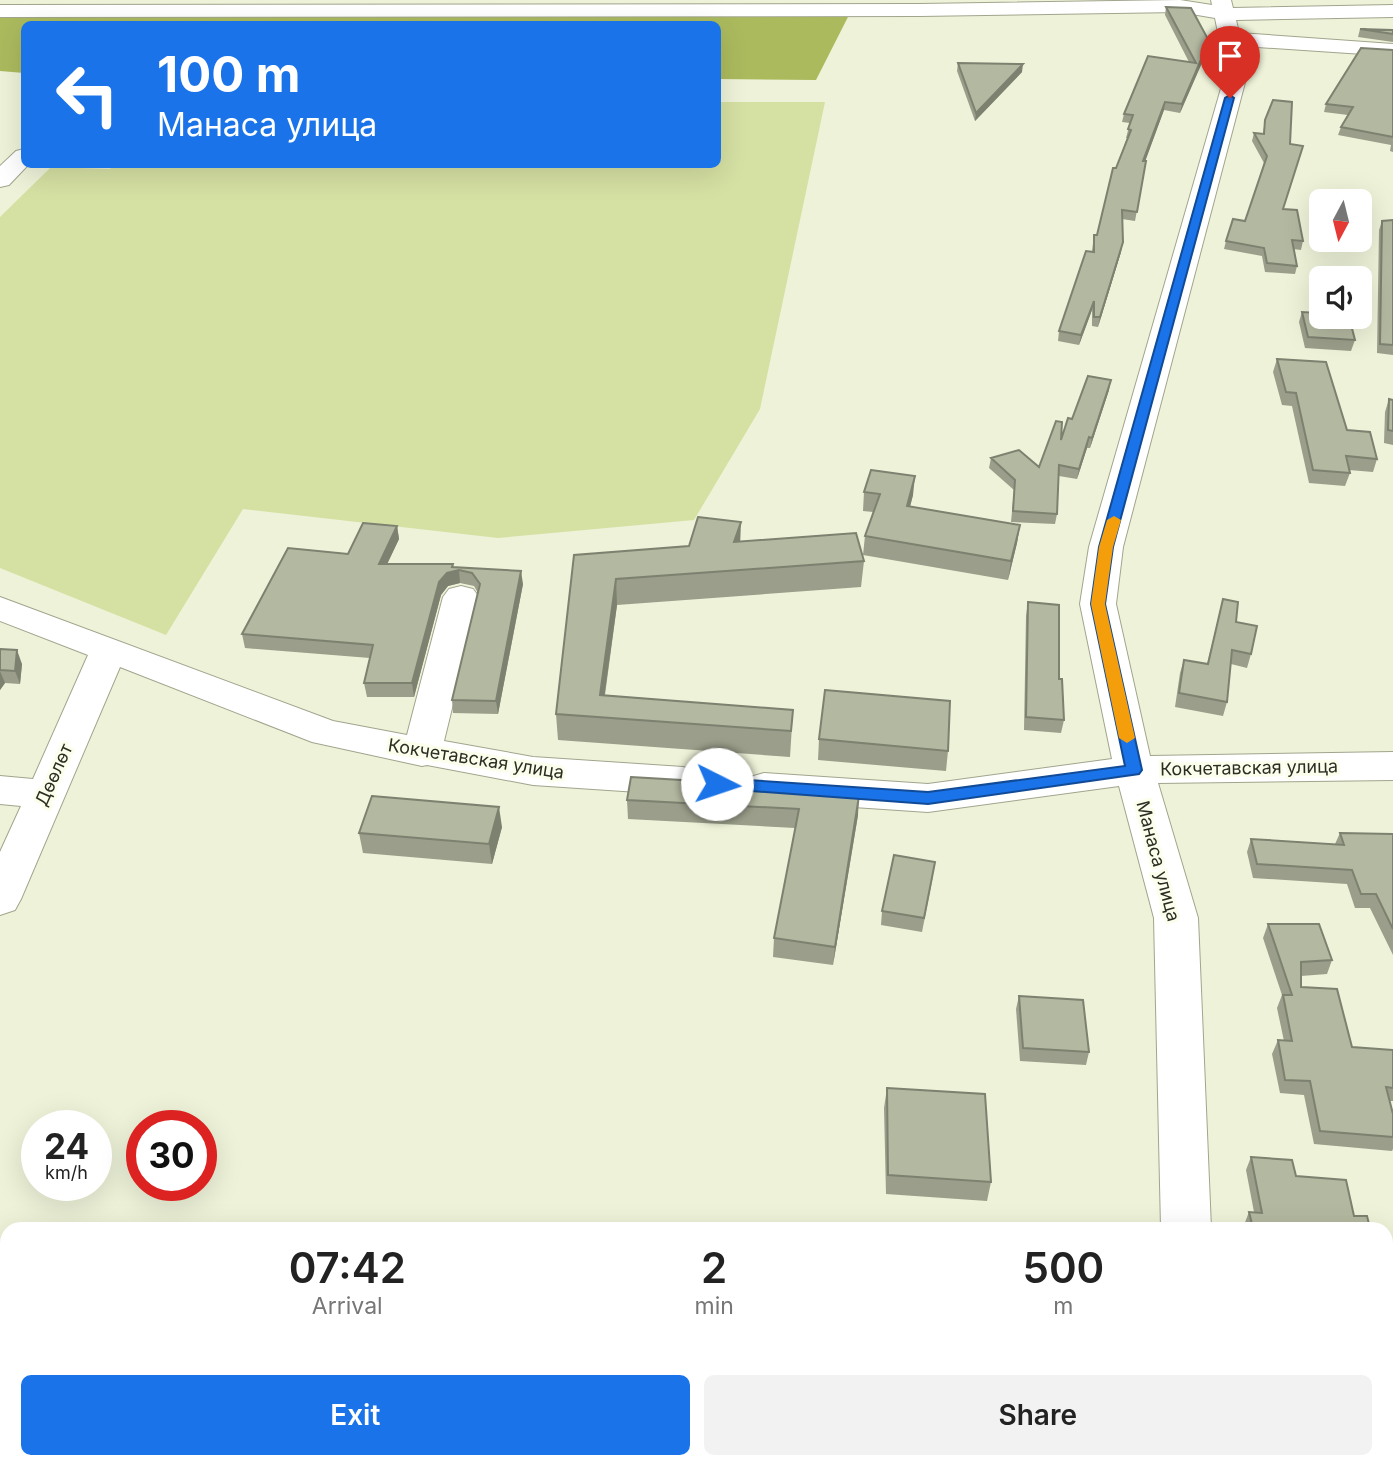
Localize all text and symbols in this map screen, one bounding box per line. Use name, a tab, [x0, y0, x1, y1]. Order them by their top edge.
pin	[1200, 26, 1260, 98]
icon: arrive	[1211, 37, 1249, 75]
text: 100 m	[157, 45, 301, 104]
icon: left	[42, 49, 133, 140]
text: Манаса улица	[157, 105, 377, 144]
north arrow	[1309, 189, 1372, 252]
map controls	[1309, 189, 1372, 329]
button: sound	[1309, 266, 1372, 329]
street label: Кокчетавская улица	[387, 734, 566, 783]
street label: Дөөлөт	[31, 740, 77, 809]
position arrow	[680, 747, 754, 821]
street label: Кокчетавская улица	[1160, 755, 1338, 780]
street label: Манаса улица	[1132, 798, 1185, 923]
speed limit sign: 30	[126, 1110, 217, 1201]
text: 24	[44, 1125, 89, 1167]
text: km/h	[45, 1162, 88, 1183]
text: 07:42	[289, 1242, 406, 1293]
text: 2	[701, 1242, 727, 1293]
text: 500	[1022, 1242, 1104, 1293]
text: Arrival	[312, 1292, 383, 1320]
text: min	[695, 1292, 734, 1320]
text: m	[1053, 1292, 1073, 1320]
button: Exit	[21, 1375, 690, 1455]
button: Share	[704, 1375, 1372, 1455]

